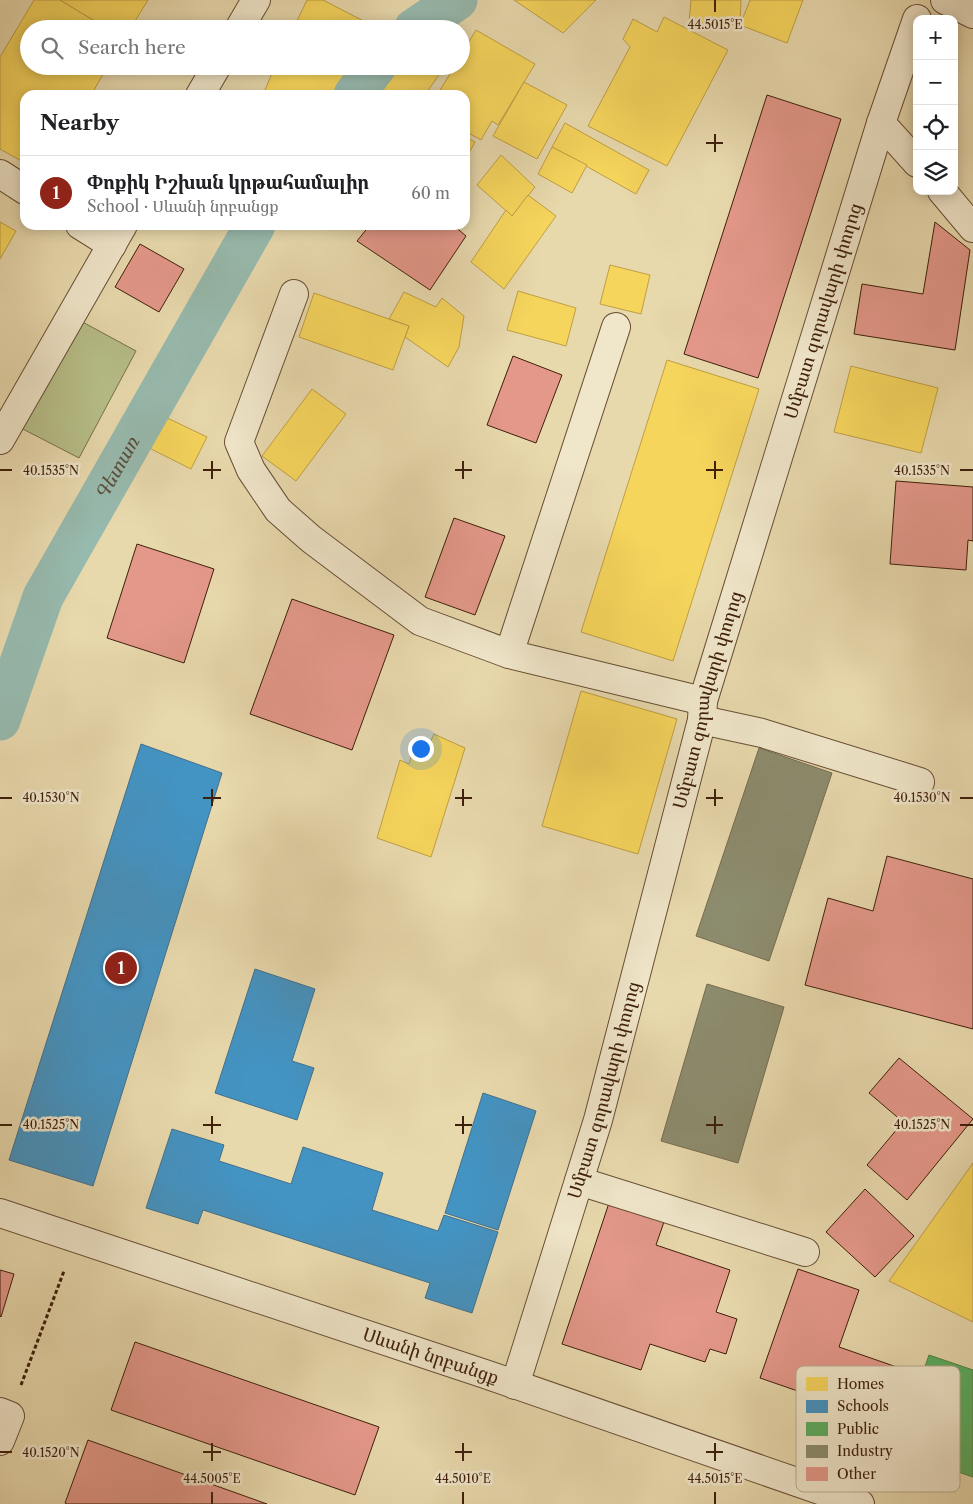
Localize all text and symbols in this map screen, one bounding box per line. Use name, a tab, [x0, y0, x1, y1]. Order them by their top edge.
map controls	[913, 15, 958, 195]
button: +	[913, 15, 958, 60]
text: 44.5015°E	[688, 17, 742, 32]
search box	[20, 20, 470, 75]
icon: search	[38, 34, 66, 62]
text: Search here	[78, 36, 186, 59]
button: −	[913, 60, 958, 105]
button: locate	[913, 105, 958, 150]
text: Nearby	[40, 110, 119, 135]
button: layers	[913, 150, 958, 195]
text: Փոքիկ Իշխան կրթահամալիր	[87, 171, 369, 194]
text: 1	[52, 183, 60, 203]
text: 60 m	[411, 183, 450, 203]
text: School · Սևանի նրբանցք	[87, 196, 279, 216]
street label: Սմբատ զորավարի փողոց	[780, 200, 867, 422]
water label: Գետառ	[90, 432, 144, 503]
text: 40.1535°N	[23, 463, 79, 478]
text: 40.1535°N	[894, 463, 950, 478]
street label: Սմբատ զորավարի փողոց	[668, 589, 747, 811]
your location	[408, 736, 434, 762]
text: 40.1530°N	[22, 790, 80, 805]
text: 40.1530°N	[893, 790, 951, 805]
pin: 1	[105, 949, 137, 987]
street label: Սմբատ զորավարի փողոց	[563, 979, 645, 1202]
text: 40.1525°N	[23, 1117, 79, 1132]
text: 40.1525°N	[894, 1117, 950, 1132]
street label: Սևանի նրբանցք	[360, 1323, 502, 1389]
legend	[796, 1366, 960, 1492]
text: Homes	[837, 1375, 884, 1393]
text: Schools	[837, 1397, 889, 1415]
text: Public	[837, 1420, 879, 1438]
text: Industry	[837, 1442, 893, 1460]
text: 40.1520°N	[22, 1445, 80, 1460]
text: Other	[837, 1465, 876, 1483]
text: 44.5005°E	[183, 1471, 241, 1486]
text: 44.5010°E	[435, 1471, 491, 1486]
text: 44.5015°E	[688, 1471, 742, 1486]

